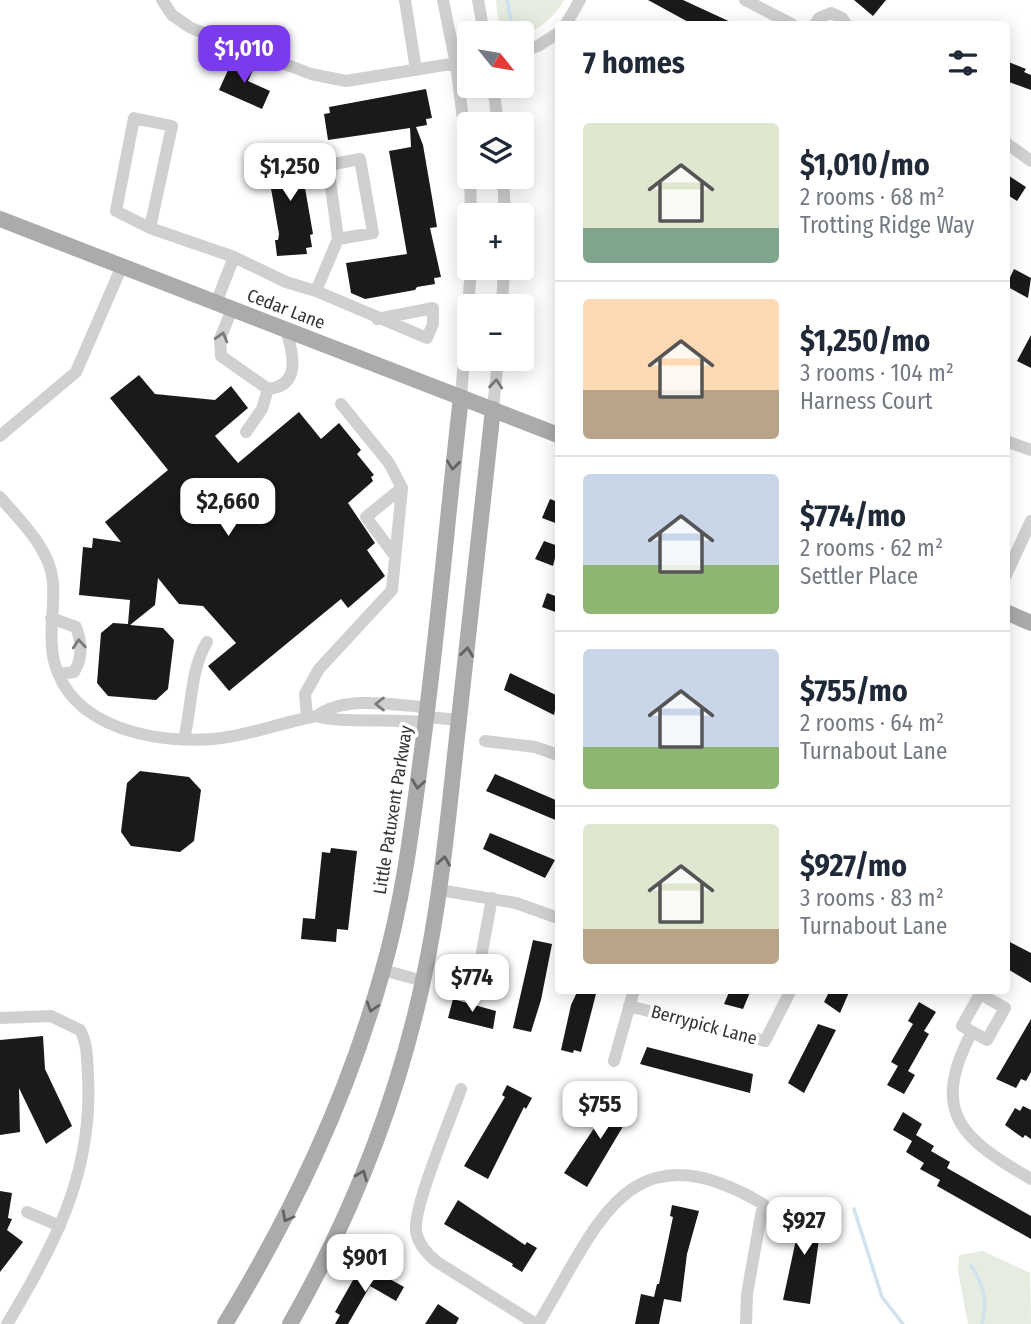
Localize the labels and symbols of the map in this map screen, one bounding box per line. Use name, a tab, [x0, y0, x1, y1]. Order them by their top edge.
north arrow	[457, 21, 534, 98]
pin: $1,010	[187, 25, 301, 85]
pin: $1,250	[233, 144, 347, 203]
street label: Cedar Lane	[244, 284, 328, 334]
one-way arrow	[214, 331, 229, 343]
one-way arrow	[488, 378, 503, 390]
one-way arrow	[446, 459, 461, 471]
pin: $2,660	[171, 478, 285, 538]
one-way arrow	[72, 638, 87, 649]
one-way arrow	[459, 646, 474, 658]
one-way arrow	[374, 696, 385, 712]
street label: Little Patuxent Parkway	[369, 724, 417, 896]
one-way arrow	[410, 778, 425, 790]
one-way arrow	[437, 855, 452, 866]
pin: $774	[431, 954, 513, 1014]
street label: Berrypick Lane	[649, 1000, 760, 1050]
one-way arrow	[366, 1001, 381, 1013]
pin: $755	[559, 1082, 641, 1141]
one-way arrow	[354, 1169, 368, 1181]
pin: $927	[763, 1198, 845, 1257]
one-way arrow	[281, 1210, 295, 1222]
pin: $901	[324, 1234, 406, 1294]

